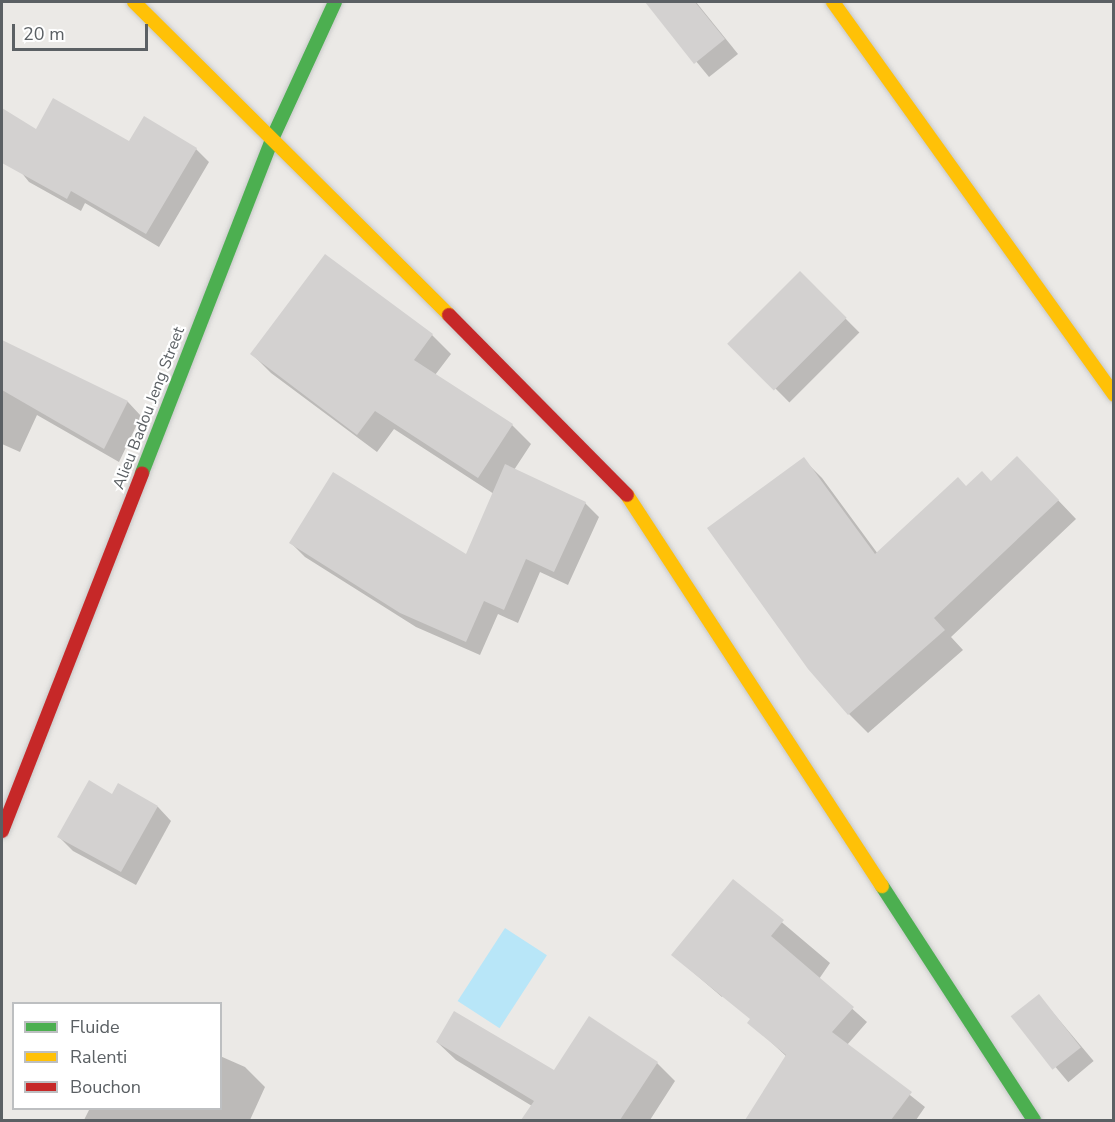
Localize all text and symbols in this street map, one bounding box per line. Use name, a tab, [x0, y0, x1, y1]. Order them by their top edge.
scale bar	[15, 12, 152, 50]
text: 20 m	[23, 22, 65, 46]
street label: Alieu Badou Jeng Street	[109, 324, 189, 492]
legend	[12, 1002, 222, 1110]
text: Fluide	[70, 1015, 120, 1039]
text: Ralenti	[70, 1045, 127, 1069]
text: Bouchon	[70, 1075, 141, 1099]

